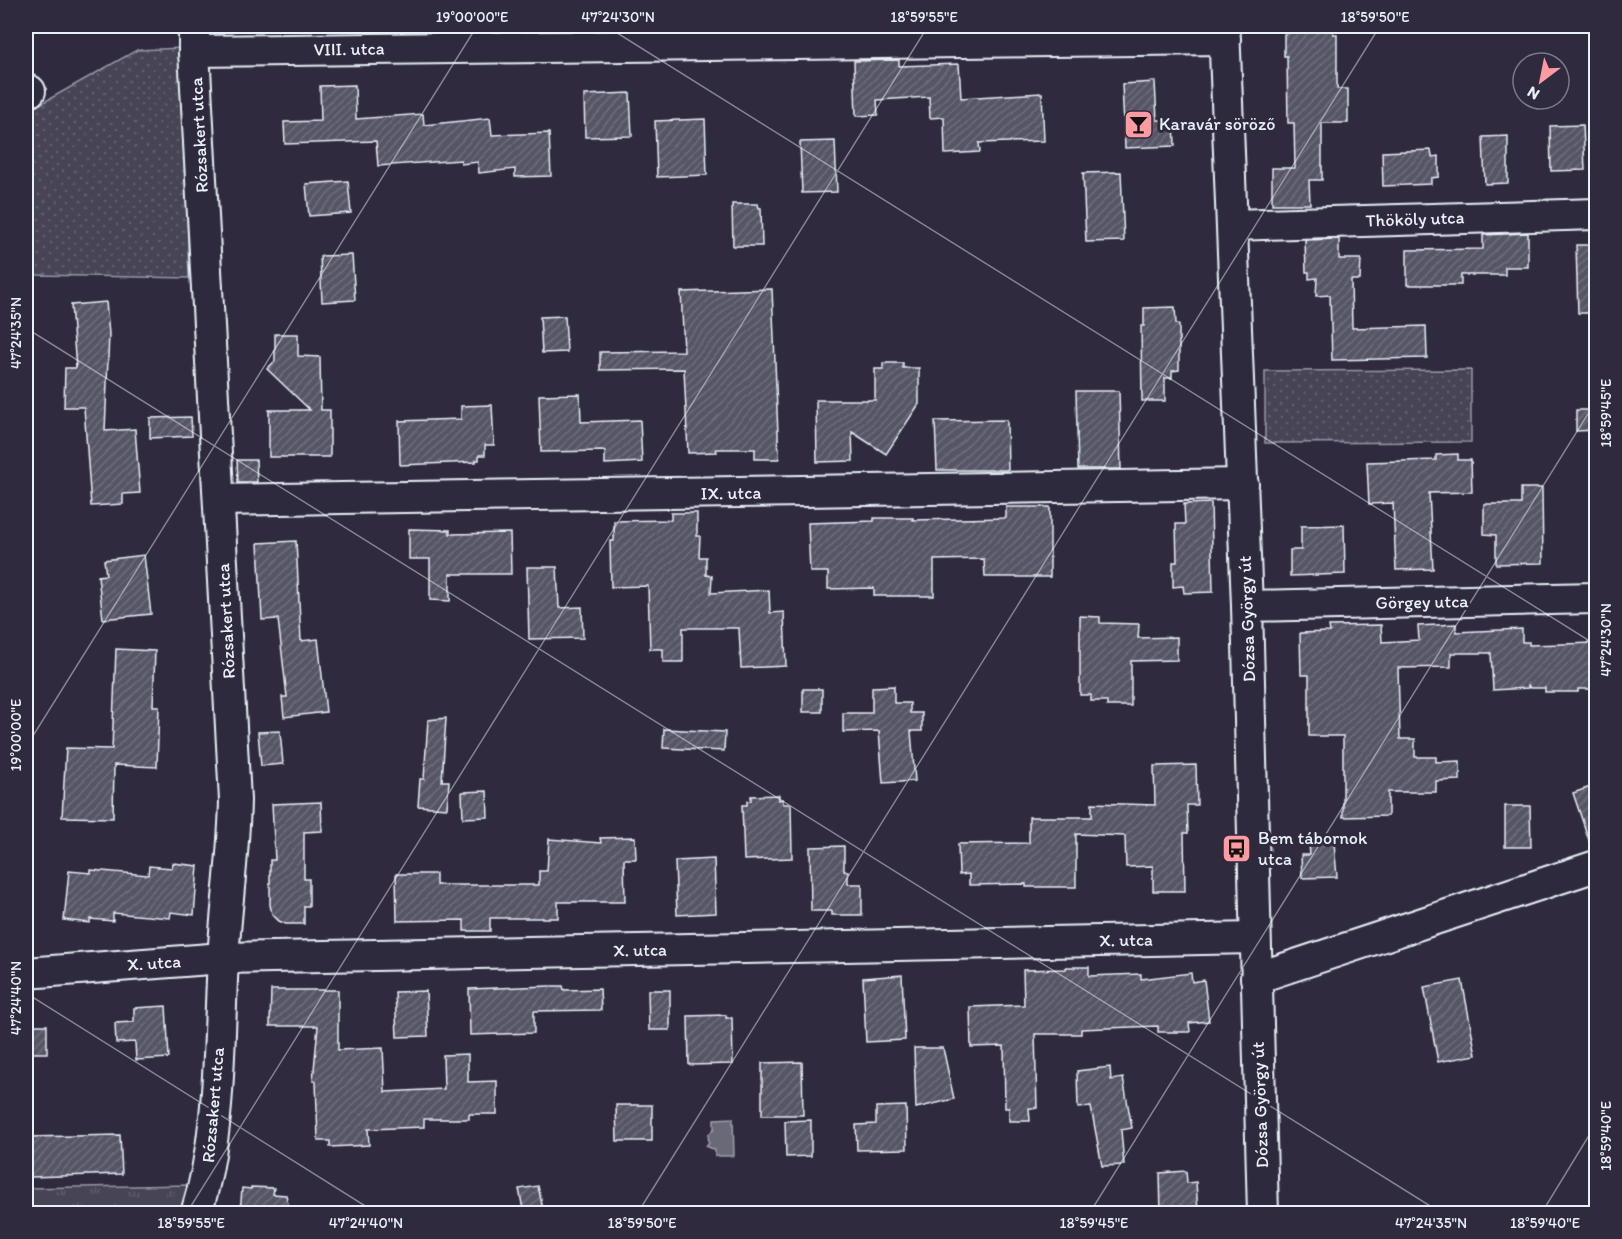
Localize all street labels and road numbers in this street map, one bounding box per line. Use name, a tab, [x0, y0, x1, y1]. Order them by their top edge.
street label: VIII. utca	[313, 37, 385, 61]
street label: Rózsakert utca	[185, 76, 213, 193]
street label: Thököly utca	[1365, 206, 1465, 232]
street label: IX. utca	[701, 481, 762, 505]
street label: Dózsa György út	[1234, 555, 1260, 683]
street label: Rózsakert utca	[212, 562, 240, 679]
street label: Görgey utca	[1375, 590, 1469, 614]
street label: X. utca	[1099, 929, 1153, 951]
street label: X. utca	[613, 939, 667, 961]
street label: X. utca	[126, 950, 182, 976]
street label: Dózsa György út	[1247, 1041, 1273, 1169]
street label: Rózsakert utca	[197, 1046, 229, 1164]

